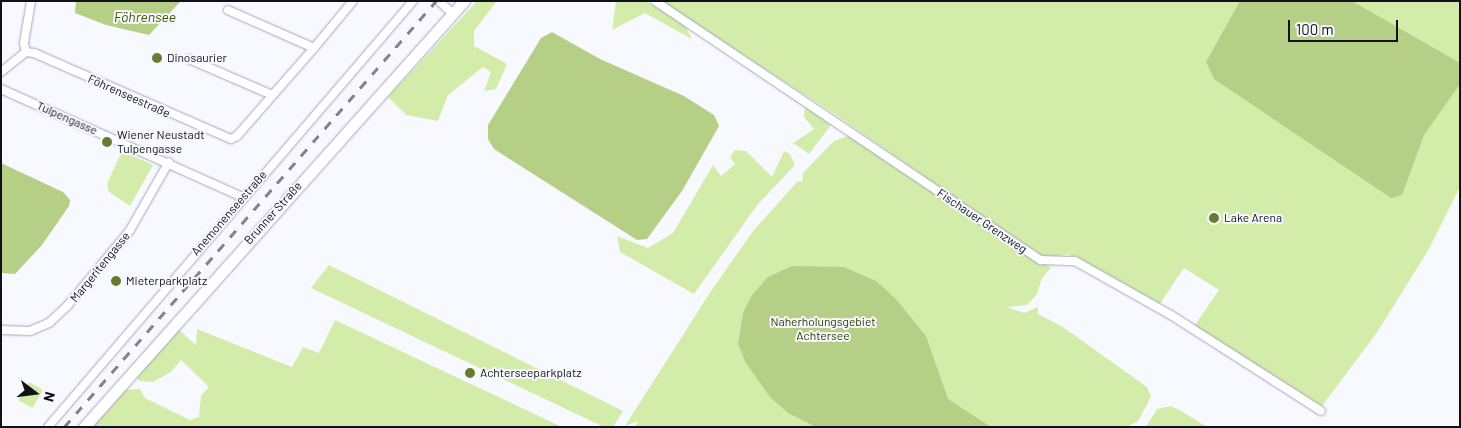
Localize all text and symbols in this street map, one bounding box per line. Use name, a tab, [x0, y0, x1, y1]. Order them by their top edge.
water label: Föhrensee	[114, 9, 176, 25]
scale bar	[1291, 10, 1401, 42]
text: 100 m	[1296, 20, 1334, 38]
place label: Dinosaurier	[167, 51, 227, 65]
marker: Dinosaurier	[151, 52, 163, 64]
street label: Föhrenseestraße	[86, 71, 172, 121]
street label: Tulpengasse	[34, 98, 100, 138]
place label: Wiener Neustadt Tulpengasse	[117, 128, 205, 156]
marker: Wiener Neustadt Tulpengasse	[101, 136, 113, 148]
street label: Anemonenseestraße	[188, 168, 270, 258]
street label: Brunner Straße	[241, 179, 305, 247]
street label: Fischauer Grenzweg	[934, 186, 1030, 256]
place label: Lake Arena	[1224, 211, 1282, 225]
marker: Lake Arena	[1208, 212, 1220, 224]
street label: Margeritengasse	[67, 229, 133, 305]
place label: Mieterparkplatz	[126, 274, 207, 288]
marker: Mieterparkplatz	[110, 275, 122, 287]
park label: Naherholungsgebiet Achtersee	[770, 315, 876, 343]
place label: Achterseeparkplatz	[480, 366, 582, 380]
marker: Achterseeparkplatz	[464, 367, 476, 379]
north arrow	[10, 368, 60, 418]
text: N	[41, 390, 59, 404]

